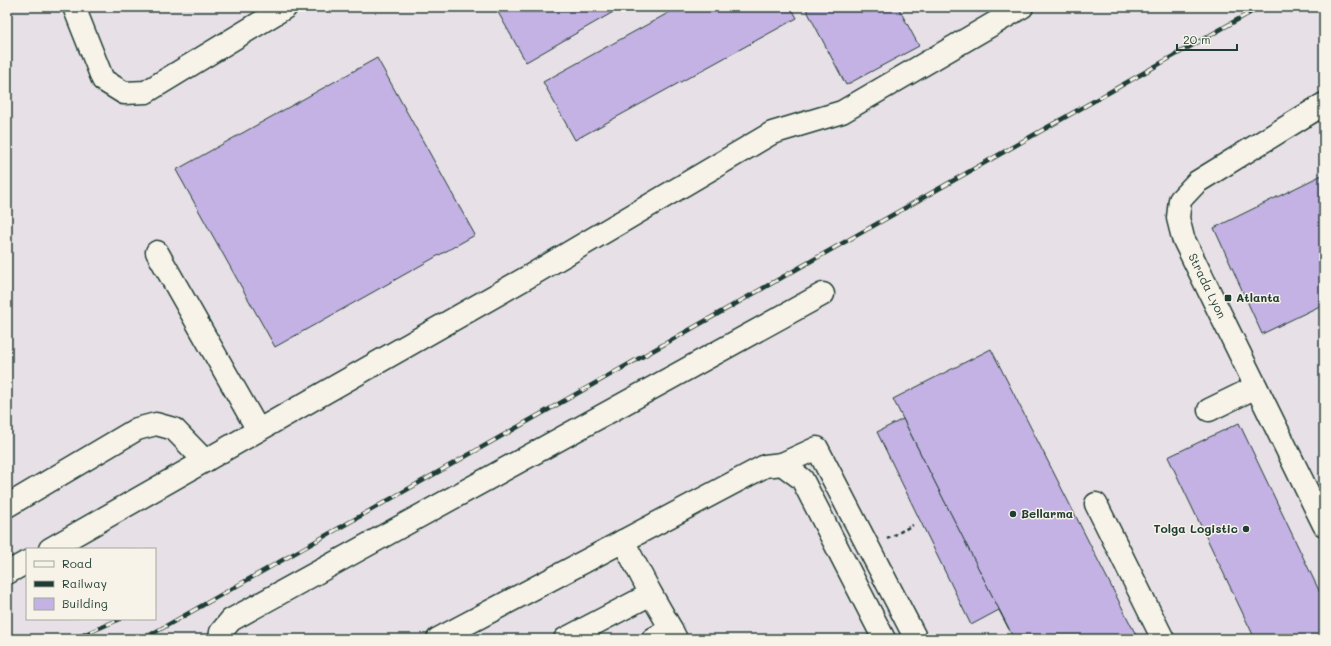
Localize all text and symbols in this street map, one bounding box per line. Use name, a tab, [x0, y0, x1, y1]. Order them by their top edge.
scale bar	[1177, 26, 1237, 52]
text: 20 m	[1183, 31, 1211, 47]
street label: Strada Lyon	[1185, 250, 1231, 321]
place label: Atlanta	[1236, 289, 1280, 305]
marker: Atlanta	[1223, 293, 1233, 303]
place label: Bellarma	[1021, 505, 1073, 521]
marker: Bellarma	[1008, 509, 1018, 519]
place label: Tolga Logistic	[1153, 520, 1238, 536]
marker: Tolga Logistic	[1241, 524, 1251, 534]
legend	[26, 548, 156, 620]
text: Road	[62, 555, 92, 571]
text: Railway	[62, 575, 107, 591]
text: Building	[62, 595, 108, 611]

